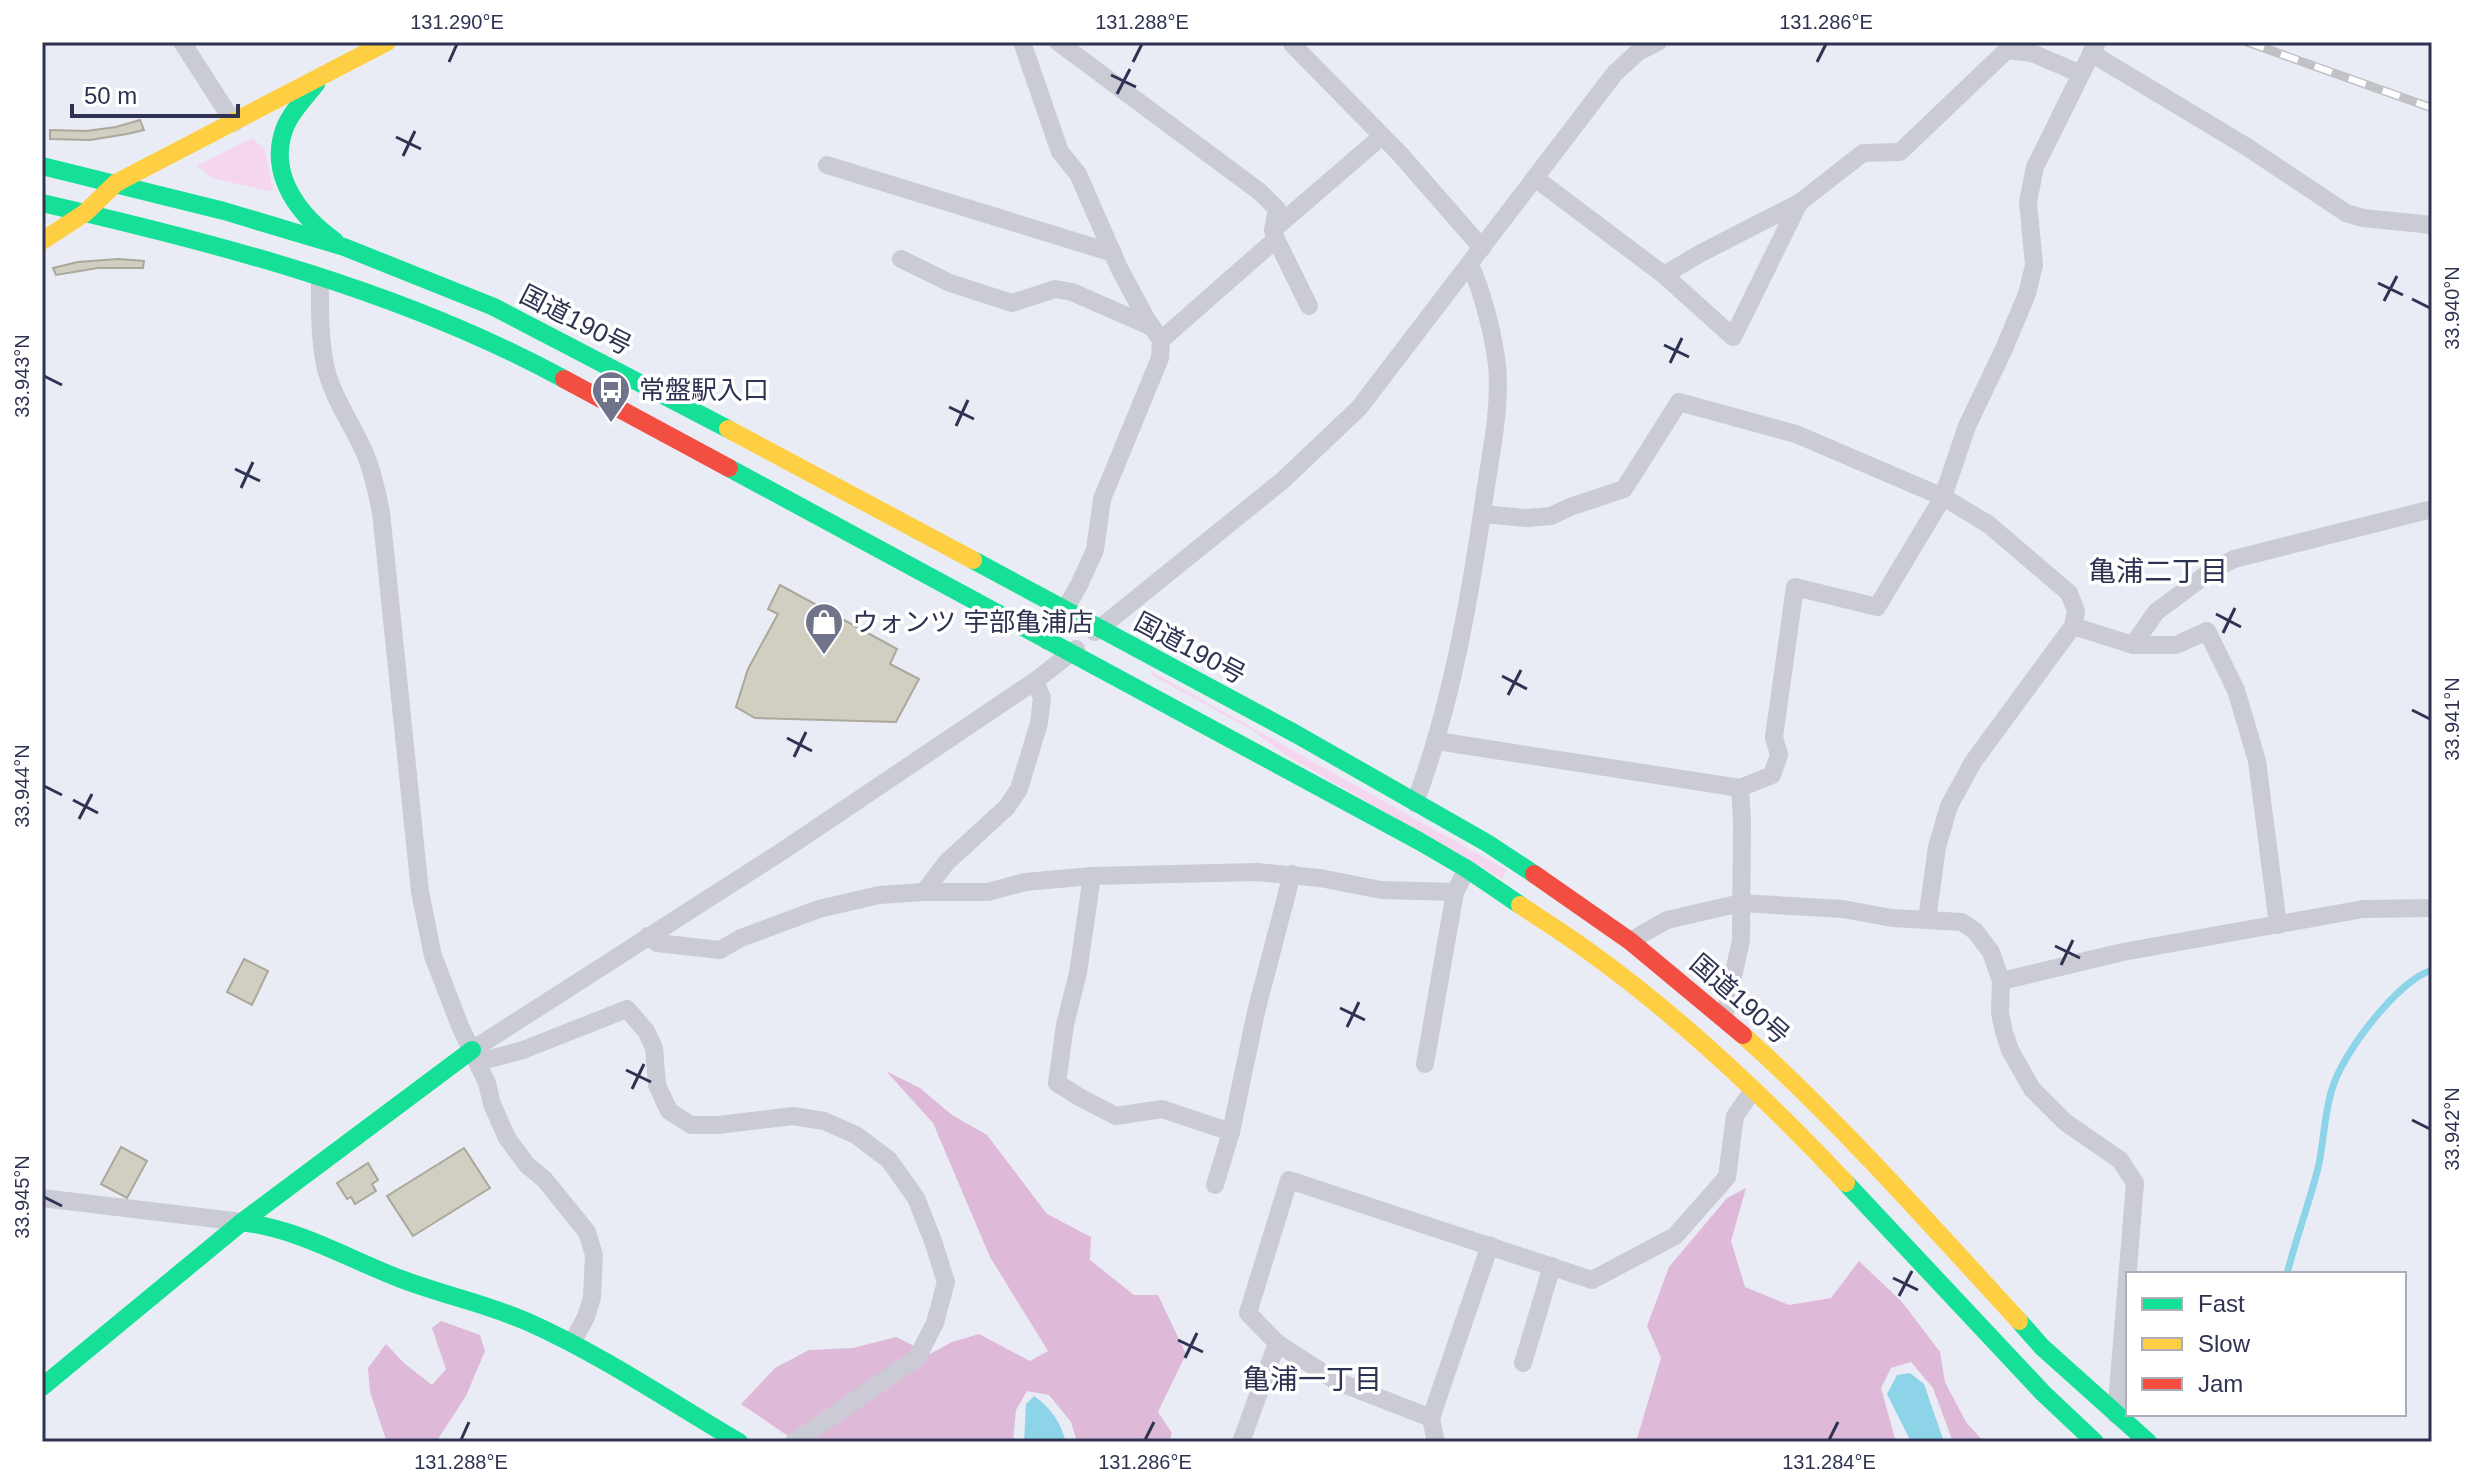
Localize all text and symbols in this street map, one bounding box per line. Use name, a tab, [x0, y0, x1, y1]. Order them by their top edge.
text: 131.290°E	[410, 11, 504, 33]
text: 131.288°E	[1095, 11, 1189, 33]
text: 131.286°E	[1779, 11, 1873, 33]
scale bar	[72, 68, 238, 118]
text: 50 m	[84, 82, 137, 109]
text: 33.940°N	[2441, 266, 2463, 350]
street label: 国道190号	[515, 279, 637, 361]
text: 33.943°N	[11, 334, 33, 418]
bus stop icon: 常盤駅入口	[590, 369, 632, 424]
place label: 常盤駅入口	[639, 375, 769, 405]
district label: 亀浦二丁目	[2088, 556, 2228, 587]
shop icon: ウォンツ 宇部亀浦店	[803, 601, 845, 656]
street label: 国道190号	[1129, 606, 1251, 690]
place label: ウォンツ 宇部亀浦店	[852, 607, 1093, 637]
text: 33.941°N	[2441, 677, 2463, 761]
text: 33.944°N	[11, 744, 33, 828]
street label: 国道190号	[1684, 948, 1796, 1050]
text: 33.942°N	[2441, 1087, 2463, 1171]
text: 33.945°N	[11, 1155, 33, 1239]
legend	[2126, 1272, 2406, 1416]
text: Fast	[2198, 1290, 2245, 1317]
text: Slow	[2198, 1330, 2251, 1357]
district label: 亀浦一丁目	[1242, 1364, 1382, 1395]
text: Jam	[2198, 1370, 2243, 1397]
text: 131.288°E	[414, 1451, 508, 1473]
text: 131.286°E	[1098, 1451, 1192, 1473]
text: 131.284°E	[1782, 1451, 1876, 1473]

